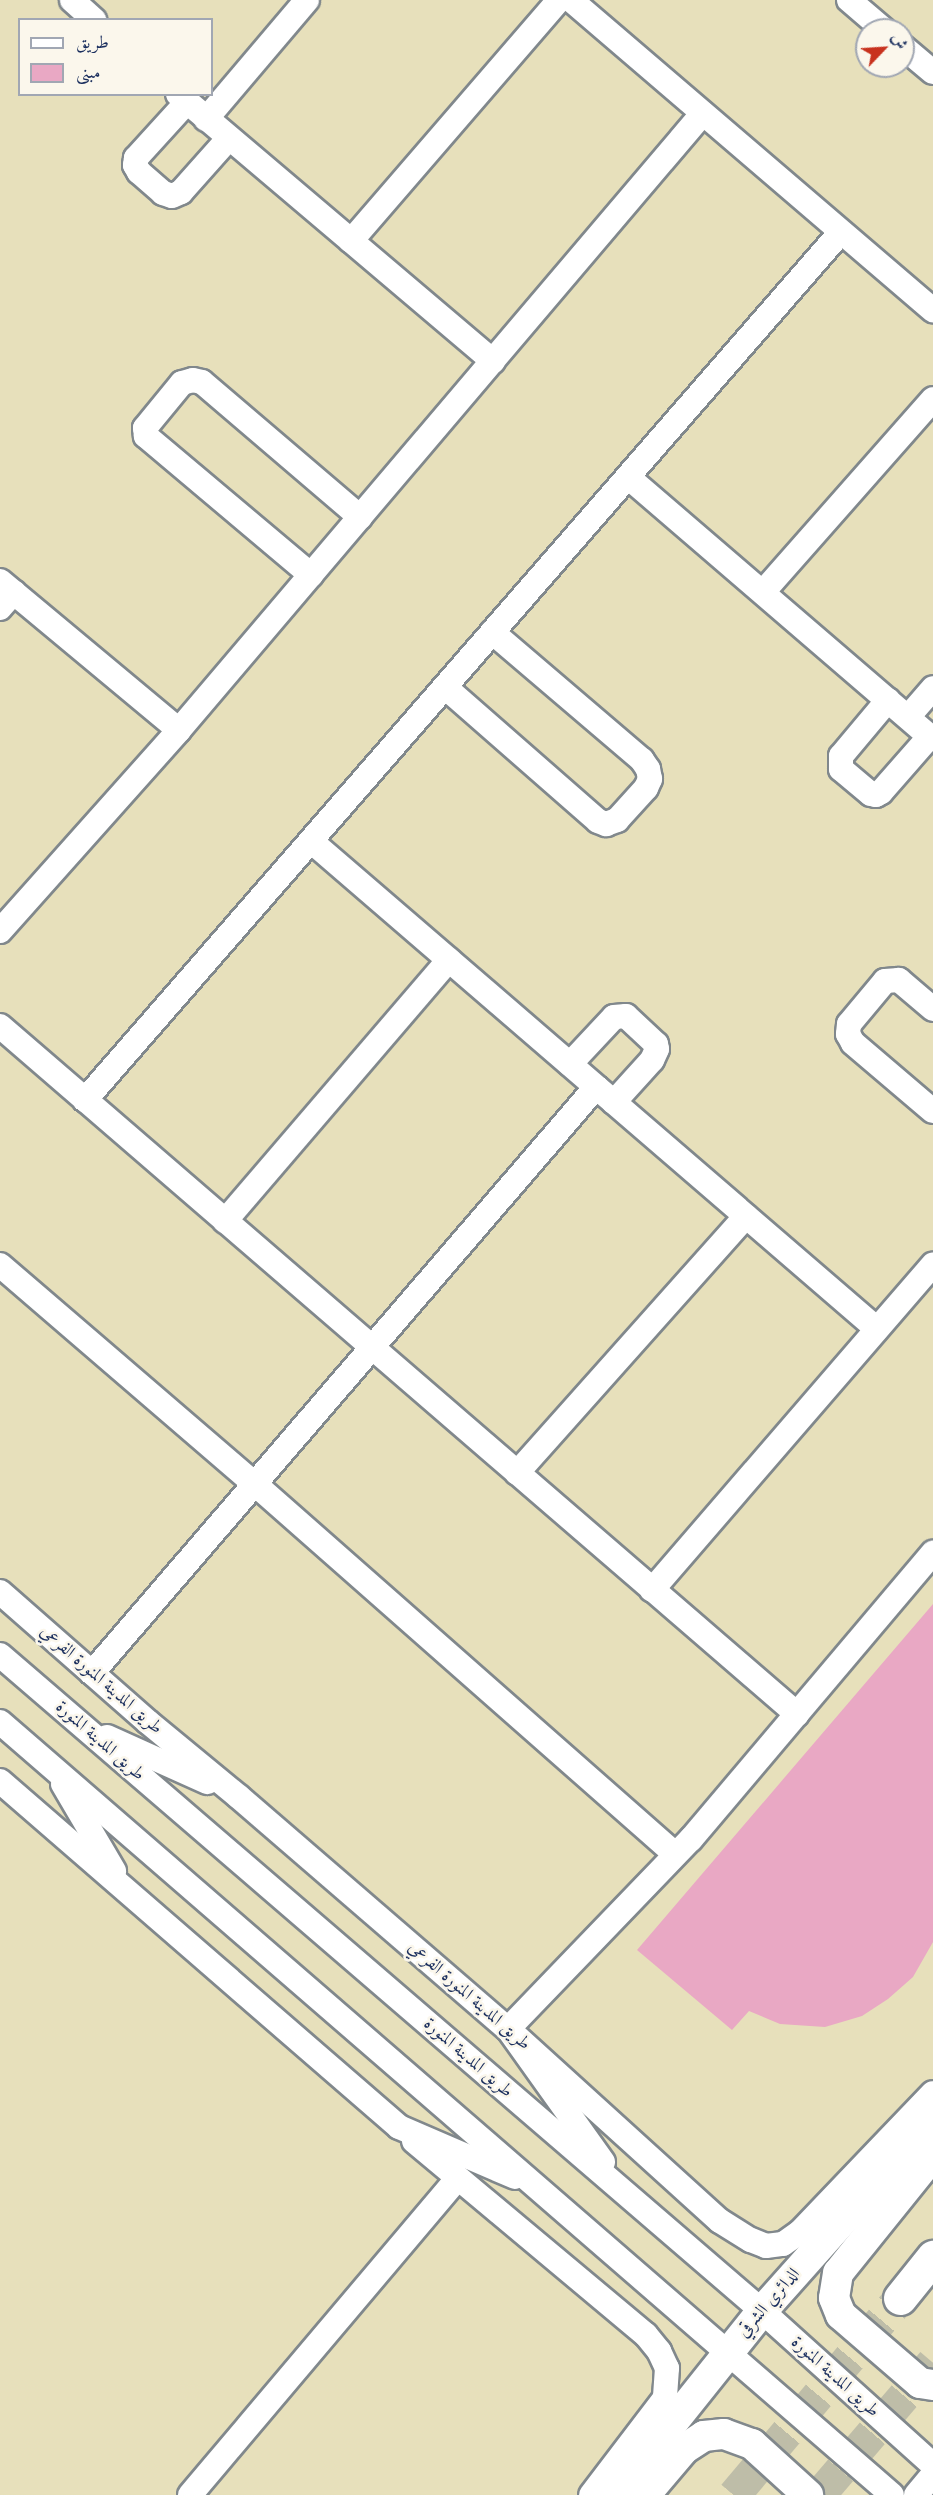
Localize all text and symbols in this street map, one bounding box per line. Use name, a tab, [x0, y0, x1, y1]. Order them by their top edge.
legend	[18, 18, 213, 96]
north arrow	[855, 18, 915, 78]
text: ش	[886, 29, 913, 53]
text: طريق	[76, 30, 109, 55]
text: مبنى	[76, 60, 101, 85]
street label: طريق المدينة المنورة الفرعي	[35, 1621, 167, 1739]
street label: طريق المدينة المنورة	[51, 1696, 149, 1786]
street label: طريق المدينة المنورة الفرعي	[403, 1937, 535, 2055]
street label: طريق المدينة المنورة	[419, 2013, 517, 2103]
street label: الدائري الشرقي	[733, 2264, 805, 2342]
street label: طريق المدينة المنورة	[786, 2332, 884, 2422]

